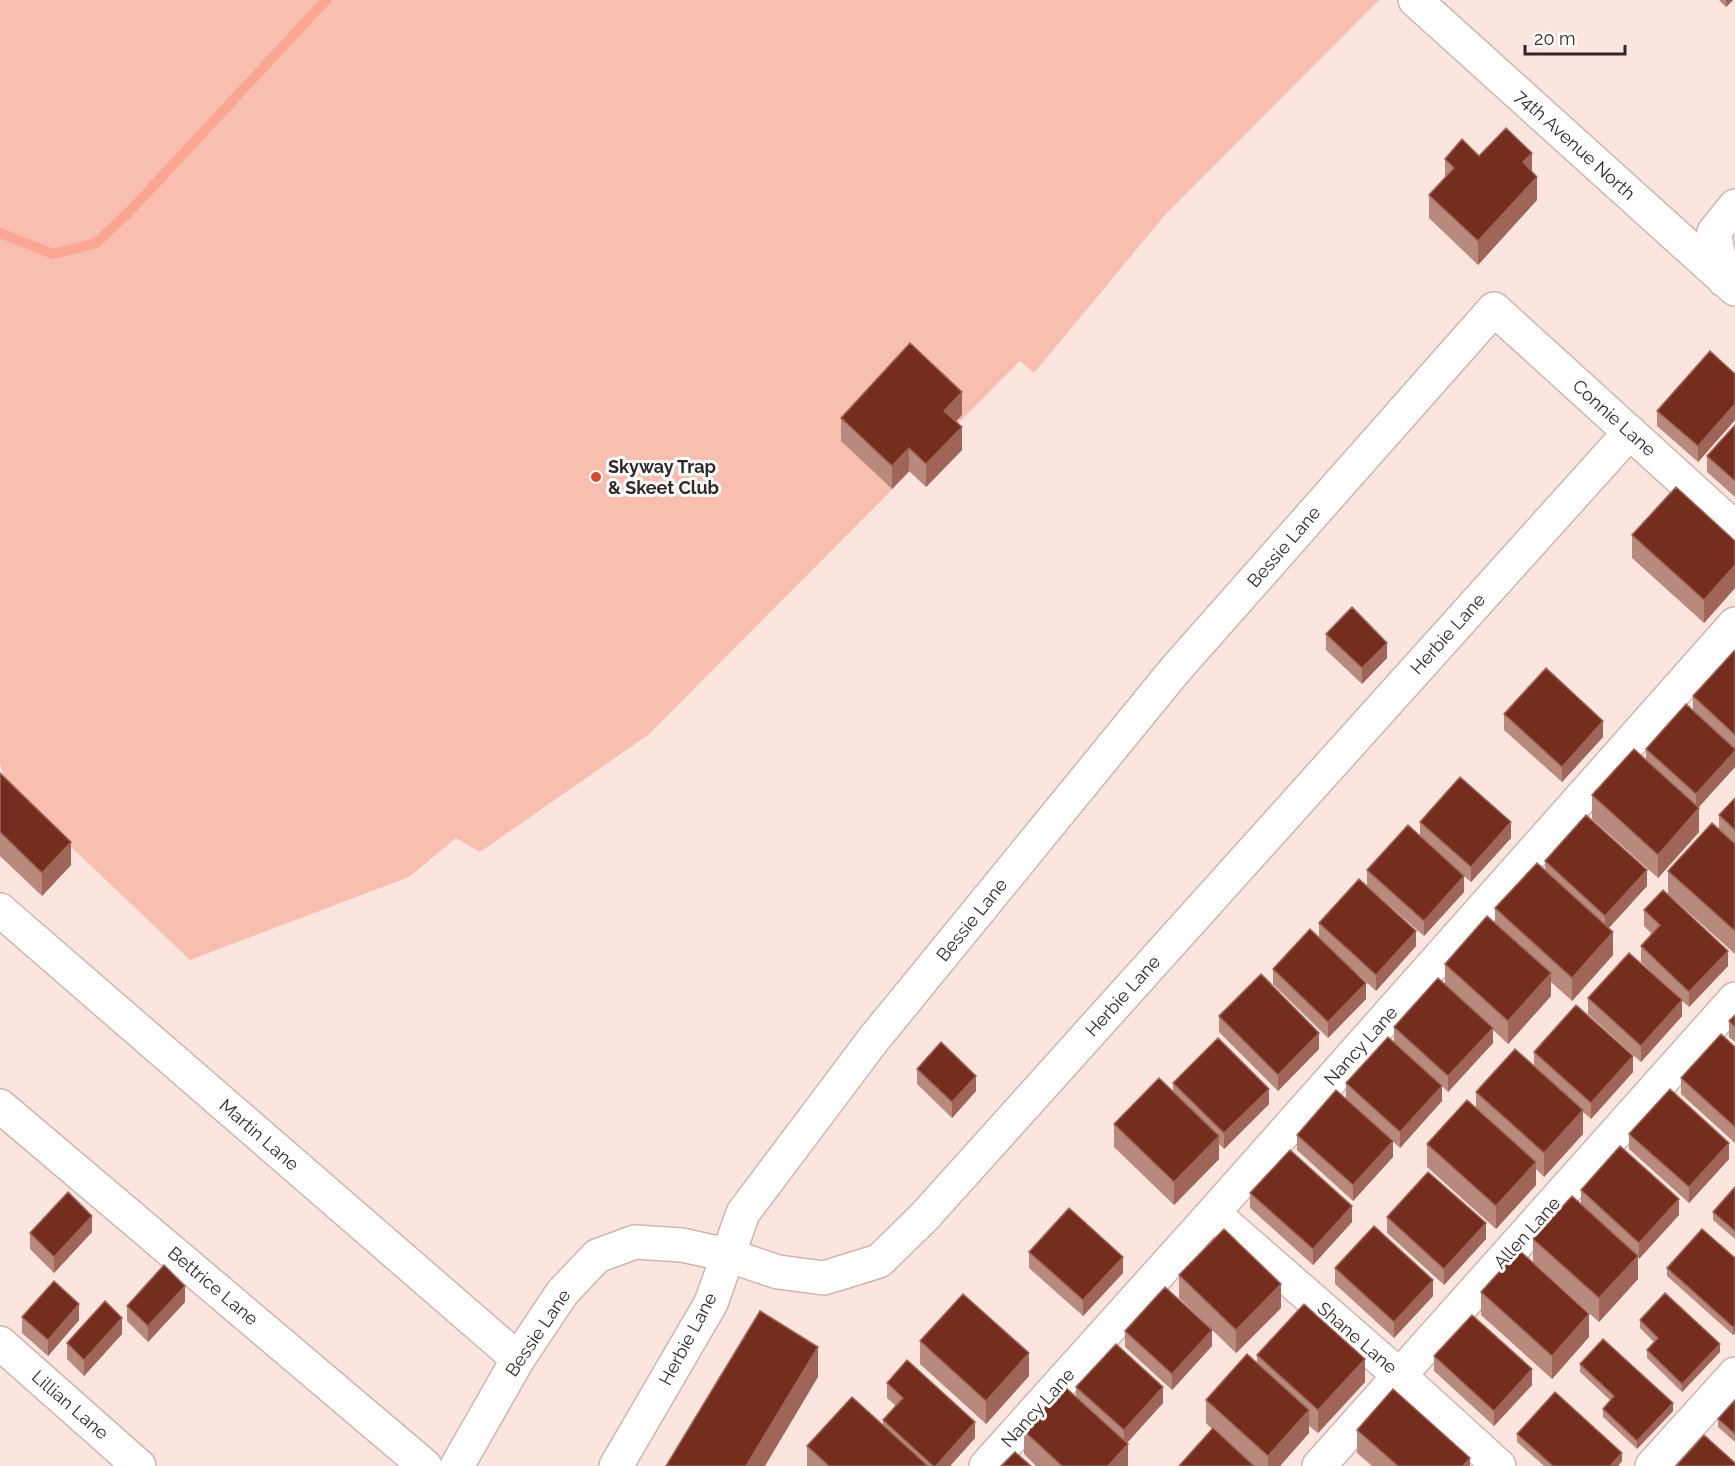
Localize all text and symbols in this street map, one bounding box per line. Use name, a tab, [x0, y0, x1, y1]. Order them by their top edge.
scale bar	[1525, 18, 1626, 56]
text: 20 m	[1534, 28, 1576, 49]
street label: 74th Avenue North	[1511, 85, 1640, 204]
street label: Connie Lane	[1568, 375, 1661, 461]
place label: Skyway Trap & Skeet Club	[608, 456, 719, 498]
marker: Skyway Trap & Skeet Club	[589, 470, 603, 484]
street label: Bessie Lane	[1243, 502, 1325, 591]
street label: Herbie Lane	[1406, 589, 1490, 678]
street label: Bessie Lane	[932, 874, 1012, 965]
street label: Herbie Lane	[1081, 951, 1165, 1040]
street label: Nancy Lane	[1320, 1002, 1402, 1090]
street label: Martin Lane	[215, 1094, 304, 1175]
street label: Allen Lane	[1489, 1192, 1564, 1273]
street label: Bettrice Lane	[164, 1242, 263, 1330]
street label: Bessie Lane	[501, 1285, 575, 1380]
street label: Herbie Lane	[654, 1289, 721, 1389]
street label: Shane Lane	[1313, 1297, 1402, 1378]
street label: Nancy Lane	[997, 1364, 1079, 1452]
street label: Lillian Lane	[28, 1366, 113, 1444]

